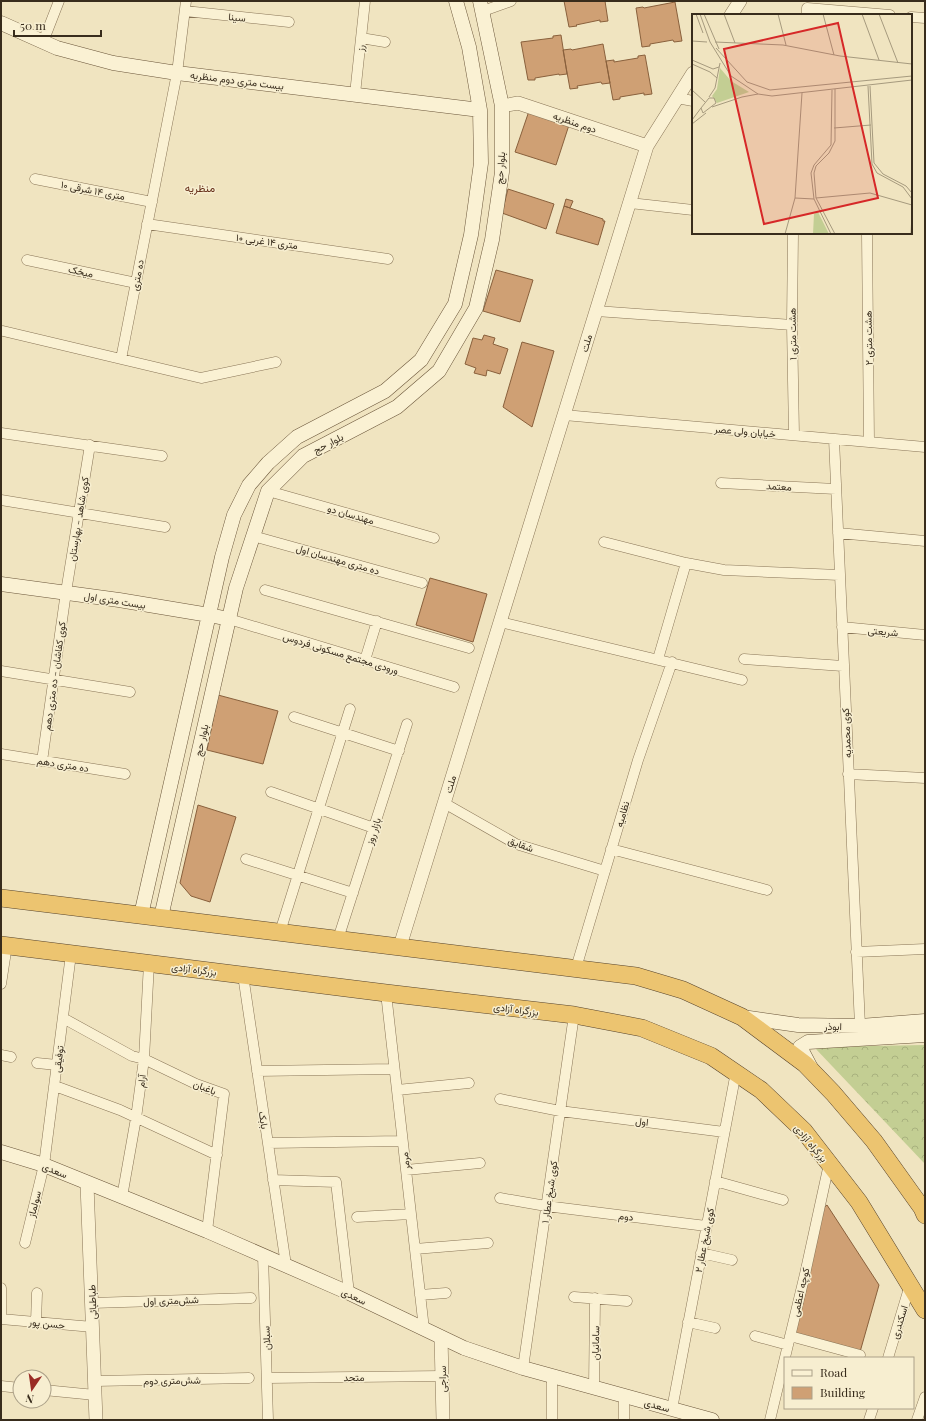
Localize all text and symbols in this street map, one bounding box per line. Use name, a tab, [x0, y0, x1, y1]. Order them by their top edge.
street label: سینا	[228, 9, 247, 25]
scale bar	[14, 12, 101, 38]
inset map	[692, 14, 912, 234]
text: 50 m	[20, 17, 46, 33]
street label: رز	[353, 44, 367, 53]
street label: بیست متری دوم منظریه	[189, 67, 285, 93]
street label: دوم منظریه	[551, 108, 599, 136]
street label: بلوار حج	[492, 151, 508, 185]
street label: ۱۰ متری ۱۴ شرقی	[60, 177, 126, 203]
district label: منظریه	[185, 180, 215, 195]
street label: ۱۰ متری ۱۴ غربی	[235, 230, 299, 252]
street label: ده متری	[127, 258, 147, 292]
street label: میخک	[67, 262, 95, 280]
street label: هشت متری ۱	[785, 308, 799, 360]
street label: هشت متری ۲	[861, 310, 875, 365]
street label: ملت	[577, 332, 595, 354]
street label: خیابان ولی عصر	[713, 421, 777, 441]
street label: بلوار حج	[310, 429, 346, 457]
street label: کوی شاهد - بهارستان	[64, 475, 92, 562]
street label: معتمد	[766, 478, 792, 494]
street label: مهندسان دو	[326, 501, 376, 527]
street label: ده متری مهندسان اول	[295, 540, 382, 578]
street label: بیست متری اول	[83, 588, 147, 612]
street label: کوی کفاشان - ده متری دهم	[39, 620, 69, 731]
street label: شریعتی	[867, 623, 899, 639]
street label: ورودی مجتمع مسکونی فردوس	[281, 629, 401, 677]
street label: کوی محمدیه	[838, 707, 854, 758]
street label: بلوار حج	[191, 723, 211, 757]
street label: ده متری دهم	[36, 753, 90, 775]
street label: ملت	[441, 773, 459, 795]
street label: نظامیه	[612, 799, 632, 829]
street label: بازار روز	[362, 816, 384, 847]
street label: شقایق	[506, 833, 536, 855]
street label: بزرگراه آزادی	[171, 959, 217, 979]
street label: بزرگراه آزادی	[493, 999, 539, 1019]
street label: ابوذر	[823, 1019, 842, 1033]
street label: توفیقی	[49, 1045, 67, 1073]
street label: آرام	[133, 1073, 149, 1088]
street label: باغبان	[191, 1076, 219, 1098]
street label: بابک	[256, 1110, 272, 1130]
street label: اول	[635, 1113, 649, 1129]
street label: بزرگراه آزادی	[791, 1121, 831, 1165]
street label: مرمر	[397, 1151, 413, 1172]
street label: سعدی	[40, 1159, 70, 1181]
street label: کوی شیخ عطار ۱	[538, 1159, 560, 1224]
street label: سولماز	[24, 1189, 44, 1220]
street label: کوی شیخ عطار ۲	[691, 1206, 717, 1274]
street label: دوم	[618, 1208, 635, 1224]
street label: کوچه اعظمی	[788, 1266, 814, 1318]
street label: طباطبائی	[84, 1284, 100, 1320]
street label: سعدی	[339, 1284, 369, 1308]
street label: شش‌متری اول	[143, 1292, 199, 1308]
street label: اسکندری	[887, 1303, 911, 1341]
street label: حسن پور	[27, 1314, 66, 1333]
street label: سبلان	[259, 1326, 273, 1350]
street label: سامانیان	[588, 1326, 602, 1360]
legend	[784, 1357, 914, 1409]
text: Road	[820, 1364, 847, 1380]
street label: سراجی	[435, 1365, 449, 1392]
north arrow	[12, 1369, 52, 1409]
street label: متحد	[343, 1370, 365, 1384]
street label: شش‌متری دوم	[143, 1372, 201, 1388]
text: Building	[820, 1384, 866, 1400]
text: N	[24, 1391, 35, 1407]
street label: سعدی	[643, 1395, 671, 1415]

